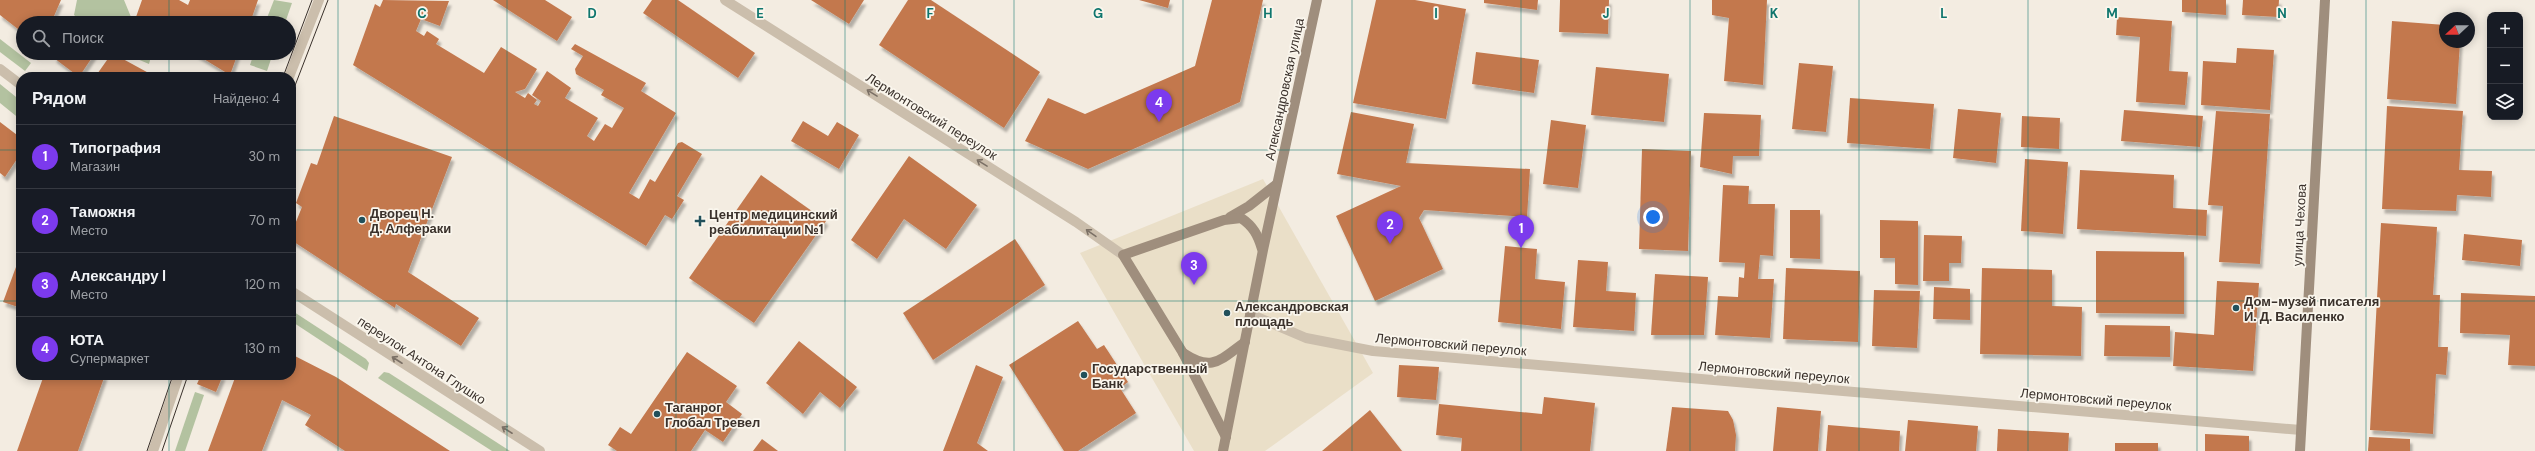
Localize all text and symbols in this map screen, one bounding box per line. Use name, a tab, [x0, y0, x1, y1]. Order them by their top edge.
text: C	[417, 5, 427, 22]
text: D	[587, 5, 597, 22]
text: E	[756, 5, 764, 22]
text: F	[926, 5, 934, 22]
text: G	[1093, 5, 1103, 22]
text: H	[1263, 5, 1273, 22]
text: I	[1434, 5, 1438, 22]
text: J	[1602, 5, 1610, 22]
text: K	[1770, 5, 1779, 22]
text: L	[1940, 5, 1948, 22]
text: M	[2106, 5, 2118, 22]
text: N	[2277, 5, 2287, 22]
north arrow	[2439, 12, 2475, 48]
map controls	[2487, 12, 2523, 120]
button: +	[2487, 12, 2523, 48]
search box	[16, 16, 296, 60]
street label: Александровская улица	[1261, 16, 1308, 162]
icon: search	[30, 27, 52, 49]
text: Поиск	[62, 28, 104, 48]
button: −	[2487, 48, 2523, 84]
street label: Лермонтовский переулок	[863, 69, 1001, 164]
button: layers	[2487, 84, 2523, 120]
text: Рядом	[32, 87, 87, 109]
one-way arrow	[866, 89, 878, 97]
pin: 4	[1146, 89, 1172, 122]
text: Найдено: 4	[213, 90, 280, 107]
text: Типография	[70, 138, 161, 158]
text: 1	[43, 148, 47, 165]
text: 30 m	[248, 148, 280, 165]
text: Магазин	[70, 158, 120, 175]
one-way arrow	[976, 158, 988, 166]
street label: улица Чехова	[2289, 183, 2310, 267]
text: Таможня	[70, 202, 135, 222]
place label: Дворец Н. Д. Алфераки	[370, 205, 451, 237]
place label: Центр медицинский реабилитации №1	[709, 206, 838, 238]
your location	[1643, 207, 1663, 227]
pin: 2	[1377, 211, 1403, 244]
text: 2	[41, 212, 49, 229]
text: 70 m	[249, 212, 280, 229]
marker: Дворец Н. Д. Алфераки	[357, 215, 367, 225]
marker: Центр медицинский реабилитации №1	[694, 215, 706, 227]
pin: 1	[1508, 215, 1534, 248]
text: Место	[70, 222, 108, 239]
one-way arrow	[1086, 229, 1097, 237]
pin: 3	[1181, 252, 1207, 285]
text: Александру I	[70, 266, 166, 286]
text: 3	[41, 276, 49, 293]
text: 120 m	[245, 276, 280, 293]
text: Место	[70, 286, 108, 303]
place label: Дом-музей писателя И. Д. Василенко	[2244, 293, 2379, 325]
place label: Александровская площадь	[1235, 298, 1349, 330]
marker: Дом-музей писателя И. Д. Василенко	[2231, 303, 2241, 313]
marker: Александровская площадь	[1222, 308, 1232, 318]
street label: переулок Антона Глушко	[354, 313, 489, 408]
street label: Лермонтовский переулок	[1375, 329, 1528, 360]
text: ЮТА	[70, 330, 104, 350]
text: 4	[41, 340, 49, 357]
text: 130 m	[244, 340, 280, 357]
text: Супермаркет	[70, 350, 149, 367]
one-way arrow	[391, 355, 403, 363]
street label: Лермонтовский переулок	[1698, 357, 1851, 388]
place label: Государственный Банк	[1092, 360, 1208, 392]
marker: Государственный Банк	[1079, 370, 1089, 380]
street label: Лермонтовский переулок	[2020, 384, 2173, 415]
place label: Таганрог Глобал Тревел	[665, 399, 760, 431]
marker: Таганрог Глобал Тревел	[652, 409, 662, 419]
one-way arrow	[502, 426, 513, 434]

